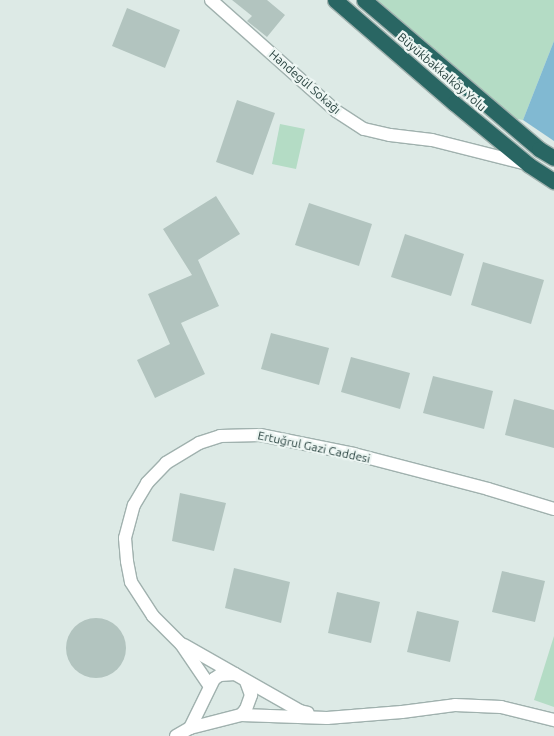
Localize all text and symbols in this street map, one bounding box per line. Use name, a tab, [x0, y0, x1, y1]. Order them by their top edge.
street label: Büyükbakkalköy Yolu	[395, 30, 489, 114]
street label: Handegül Sokağı	[266, 47, 344, 117]
street label: Ertuğrul Gazi Caddesi	[256, 428, 372, 466]

